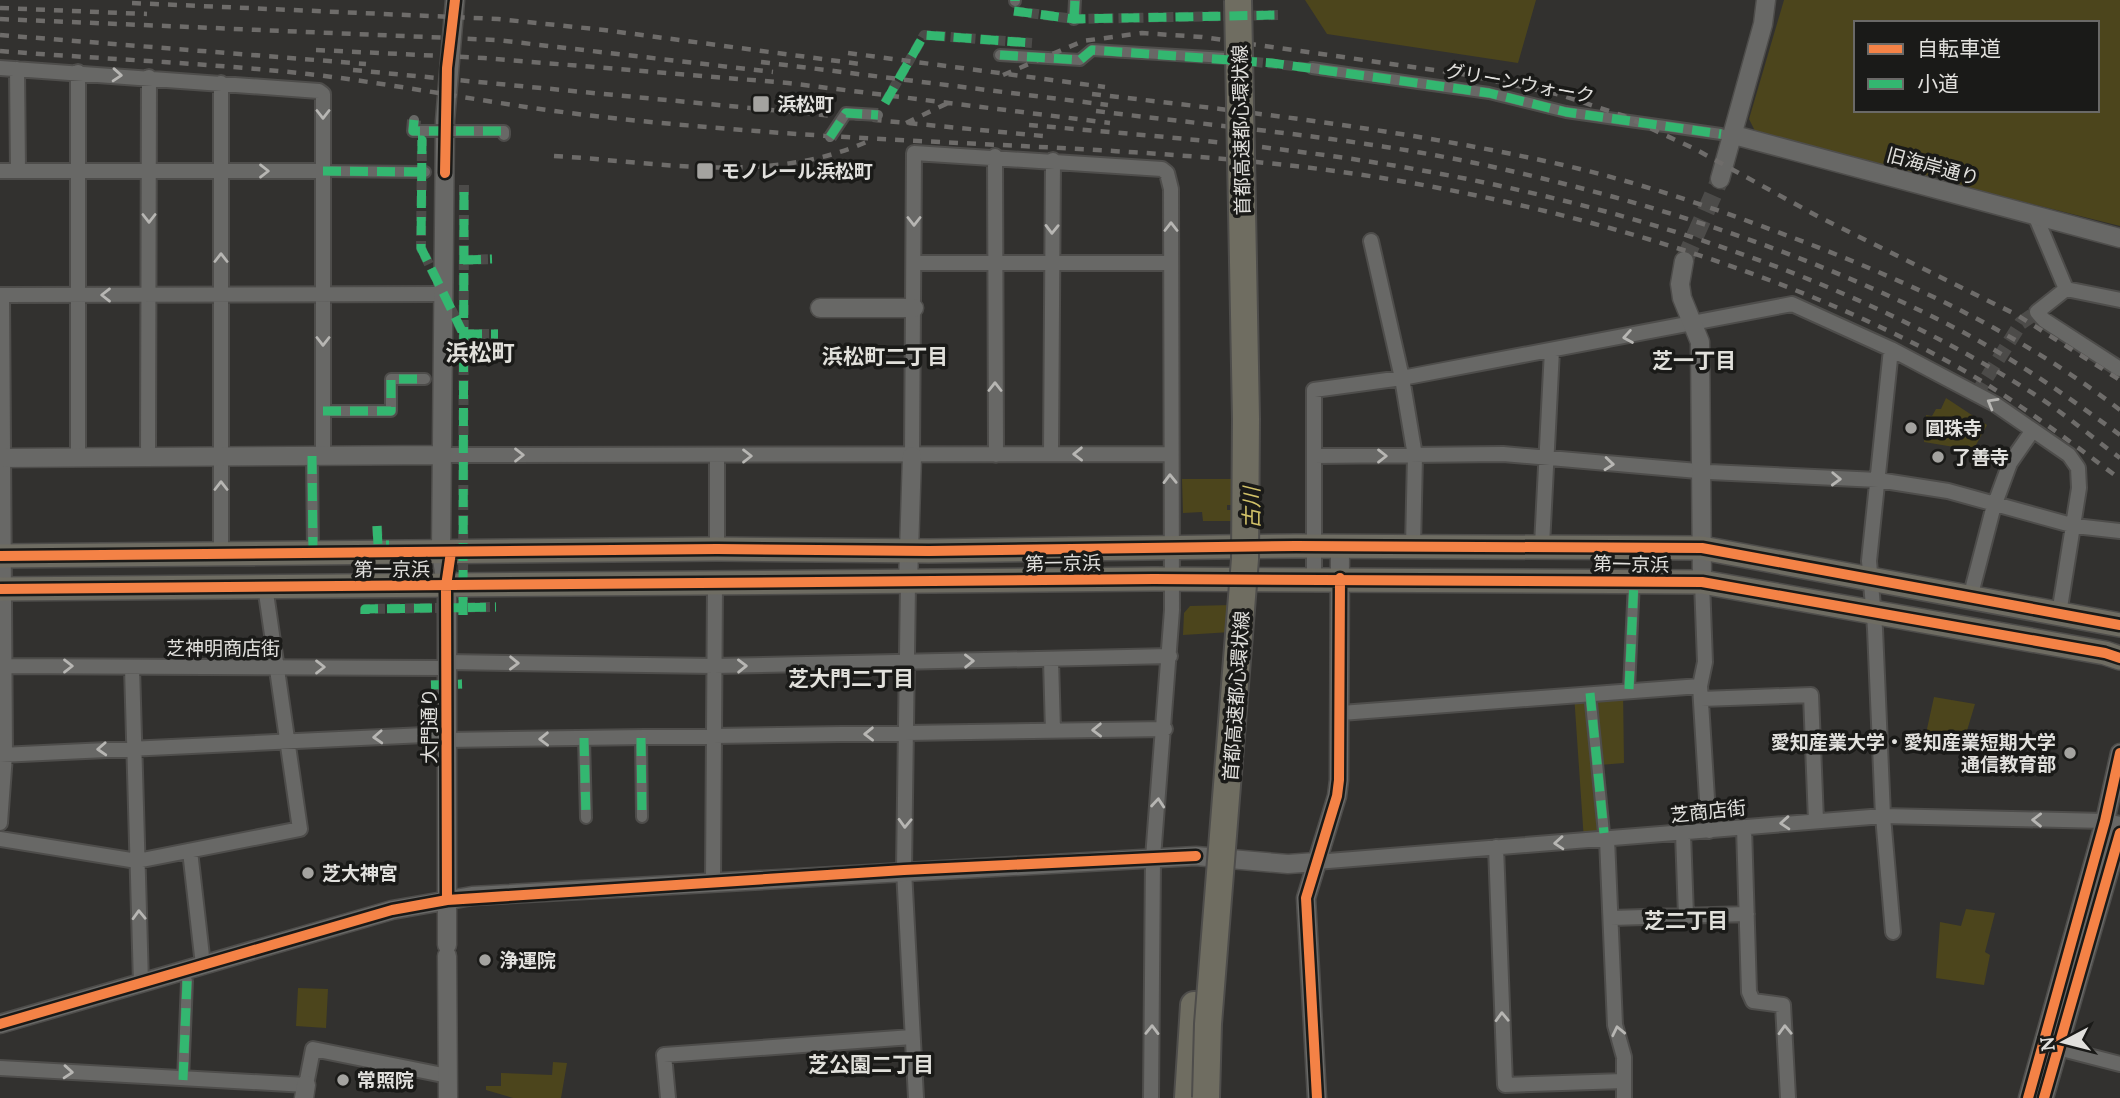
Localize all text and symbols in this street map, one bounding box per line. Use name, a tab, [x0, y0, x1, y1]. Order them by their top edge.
legend	[1854, 21, 2099, 112]
text: 自転車道	[1917, 35, 2001, 62]
street label: 首都高速都心環状線	[1228, 44, 1254, 216]
street label: グリーンウォーク	[1444, 58, 1596, 108]
one-way arrow	[112, 67, 123, 82]
text: 小道	[1917, 70, 1959, 97]
place label: 浜松町	[777, 92, 834, 116]
marker: 浜松町	[751, 94, 771, 114]
one-way arrow	[315, 109, 331, 120]
street label: 旧海岸通り	[1884, 142, 1982, 190]
place label: モノレール浜松町	[721, 159, 873, 183]
marker: モノレール浜松町	[695, 161, 715, 181]
one-way arrow	[259, 163, 270, 179]
one-way arrow	[141, 214, 157, 224]
one-way arrow	[906, 216, 922, 227]
one-way arrow	[1163, 222, 1179, 232]
one-way arrow	[1044, 224, 1060, 234]
one-way arrow	[213, 253, 229, 263]
one-way arrow	[100, 287, 111, 303]
one-way arrow	[1622, 328, 1634, 343]
one-way arrow	[315, 337, 331, 347]
district label: 浜松町	[446, 338, 515, 367]
district label: 浜松町二丁目	[822, 343, 948, 370]
district label: 芝一丁目	[1652, 347, 1736, 374]
one-way arrow	[987, 381, 1003, 391]
one-way arrow	[1986, 398, 1999, 411]
place label: 圓珠寺	[1925, 416, 1982, 440]
marker: 圓珠寺	[1903, 420, 1919, 436]
place label: 了善寺	[1952, 445, 2009, 469]
one-way arrow	[1072, 446, 1082, 462]
one-way arrow	[514, 447, 525, 463]
one-way arrow	[742, 448, 752, 464]
one-way arrow	[1377, 448, 1388, 464]
marker: 了善寺	[1930, 449, 1946, 465]
one-way arrow	[1604, 456, 1615, 471]
one-way arrow	[1831, 471, 1842, 486]
one-way arrow	[1163, 474, 1178, 485]
one-way arrow	[213, 480, 229, 491]
water label: 古川	[1238, 485, 1265, 529]
street label: 第一京浜	[1025, 550, 1101, 576]
street label: 第一京浜	[1593, 551, 1669, 577]
street label: 第一京浜	[354, 557, 430, 581]
street label: 首都高速都心環状線	[1218, 610, 1254, 782]
street label: 芝神明商店街	[166, 636, 280, 660]
one-way arrow	[964, 654, 975, 669]
one-way arrow	[510, 655, 520, 671]
one-way arrow	[63, 658, 74, 674]
one-way arrow	[737, 658, 748, 673]
one-way arrow	[315, 659, 326, 675]
district label: 芝大門二丁目	[788, 665, 914, 692]
street label: 大門通り	[417, 688, 441, 764]
one-way arrow	[1091, 722, 1101, 738]
one-way arrow	[864, 726, 875, 741]
one-way arrow	[372, 729, 383, 744]
place label: 愛知産業大学・愛知産業短期大学 通信教育部	[1771, 730, 2056, 776]
one-way arrow	[538, 731, 549, 747]
one-way arrow	[96, 741, 107, 756]
marker: 愛知産業大学・愛知産業短期大学 通信教育部	[2062, 745, 2078, 761]
street label: 芝商店街	[1669, 795, 1747, 827]
one-way arrow	[1151, 797, 1166, 808]
one-way arrow	[2031, 812, 2042, 828]
one-way arrow	[1779, 815, 1790, 830]
one-way arrow	[897, 818, 913, 829]
one-way arrow	[1553, 835, 1564, 850]
place label: 芝大神宮	[322, 861, 398, 885]
marker: 芝大神宮	[300, 865, 316, 881]
district label: 芝二丁目	[1644, 907, 1728, 934]
one-way arrow	[131, 909, 146, 920]
place label: 浄運院	[499, 948, 556, 972]
marker: 浄運院	[477, 952, 493, 968]
north arrow	[2029, 1007, 2099, 1077]
one-way arrow	[1495, 1011, 1510, 1022]
one-way arrow	[1144, 1024, 1159, 1035]
one-way arrow	[1777, 1024, 1792, 1035]
one-way arrow	[1611, 1025, 1626, 1037]
text: N	[2034, 1035, 2060, 1053]
district label: 芝公園二丁目	[808, 1051, 934, 1078]
one-way arrow	[63, 1064, 74, 1079]
place label: 常照院	[357, 1068, 414, 1092]
marker: 常照院	[335, 1072, 351, 1088]

